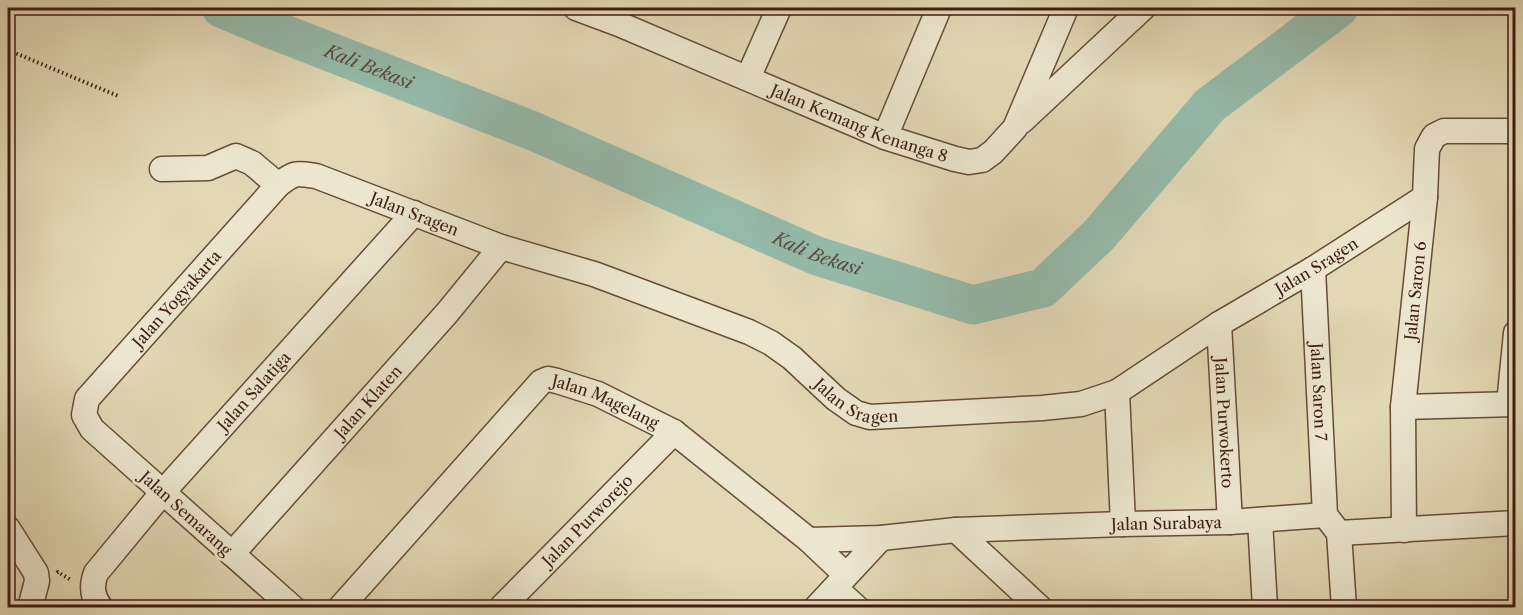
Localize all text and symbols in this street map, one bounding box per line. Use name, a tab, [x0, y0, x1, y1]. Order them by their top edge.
water label: Kali Bekasi	[320, 39, 417, 95]
street label: Jalan Kemang Kenanga 8	[765, 78, 950, 166]
street label: Jalan Sragen	[364, 187, 462, 240]
water label: Kali Bekasi	[768, 226, 865, 281]
street label: Jalan Sragen	[1269, 233, 1362, 300]
street label: Jalan Saron 6	[1400, 240, 1430, 344]
street label: Jalan Yogyakarta	[126, 245, 226, 354]
street label: Jalan Saron 7	[1306, 339, 1331, 441]
street label: Jalan Salatiga	[211, 347, 295, 437]
street label: Jalan Purwokerto	[1211, 354, 1238, 489]
street label: Jalan Klaten	[328, 361, 406, 445]
street label: Jalan Magelang	[547, 370, 663, 433]
street label: Jalan Sragen	[808, 372, 899, 427]
street label: Jalan Semarang	[134, 464, 237, 560]
street label: Jalan Purworejo	[536, 470, 637, 573]
street label: Jalan Surabaya	[1108, 512, 1222, 535]

